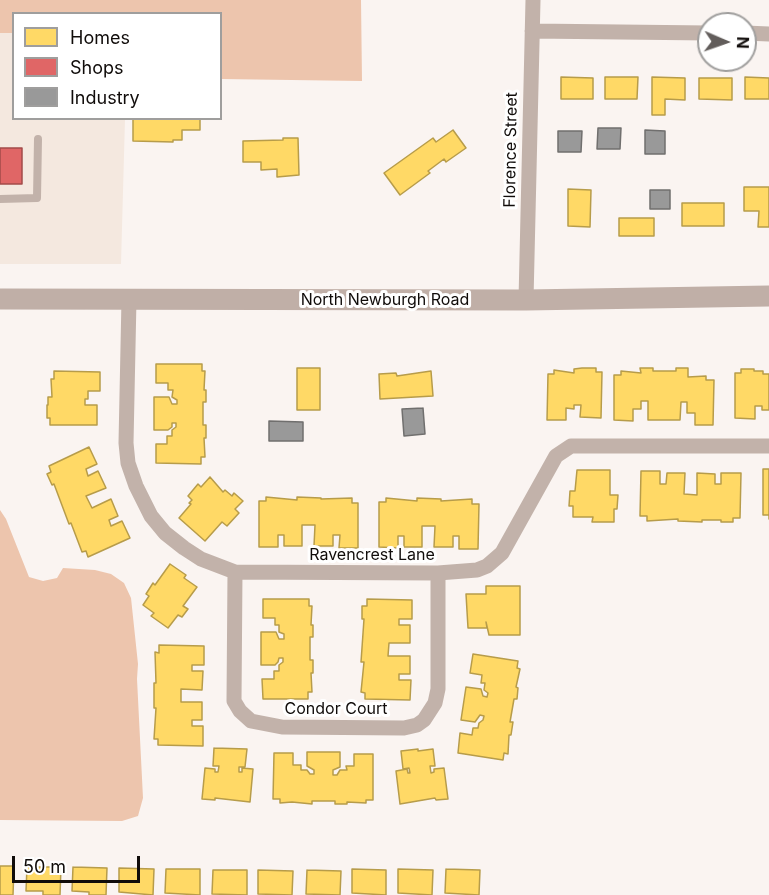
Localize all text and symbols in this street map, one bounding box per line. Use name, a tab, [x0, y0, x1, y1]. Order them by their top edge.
legend	[12, 12, 222, 120]
north arrow	[697, 12, 757, 72]
text: Homes	[70, 27, 130, 48]
text: N	[733, 36, 753, 49]
text: Shops	[70, 57, 124, 78]
text: Industry	[70, 87, 140, 108]
street label: Florence Street	[500, 92, 522, 208]
street label: North Newburgh Road	[301, 290, 469, 310]
street label: Ravencrest Lane	[309, 545, 435, 565]
street label: Condor Court	[285, 699, 387, 719]
scale bar	[15, 844, 142, 882]
text: 50 m	[23, 856, 66, 877]

